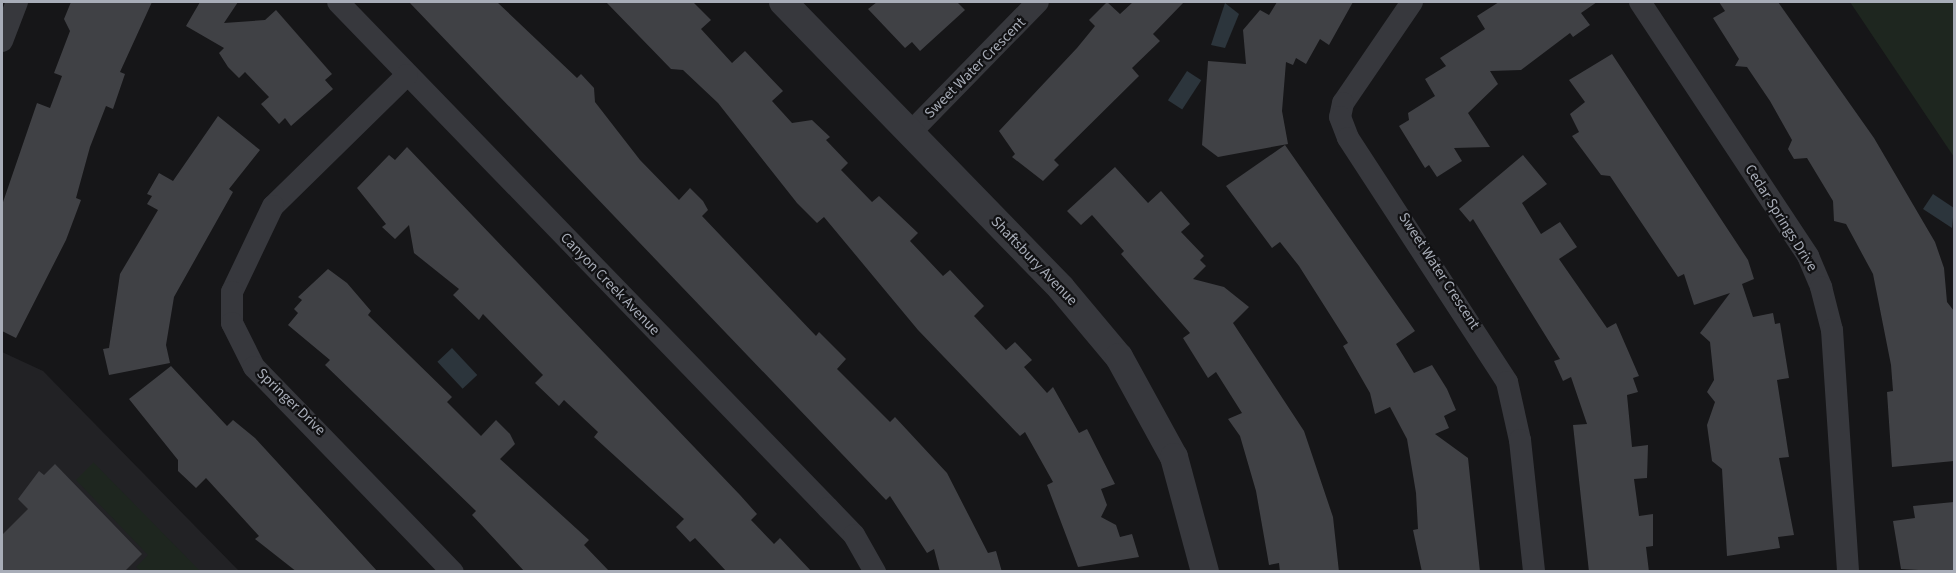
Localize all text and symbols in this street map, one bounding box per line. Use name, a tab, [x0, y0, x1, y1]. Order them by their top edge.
street label: Sweet Water Crescent	[921, 14, 1029, 122]
street label: Cedar Springs Drive	[1741, 161, 1821, 275]
street label: Sweet Water Crescent	[1395, 209, 1483, 333]
street label: Shaftsbury Avenue	[987, 213, 1081, 309]
street label: Canyon Creek Avenue	[556, 229, 664, 339]
street label: Springer Drive	[253, 365, 329, 439]

